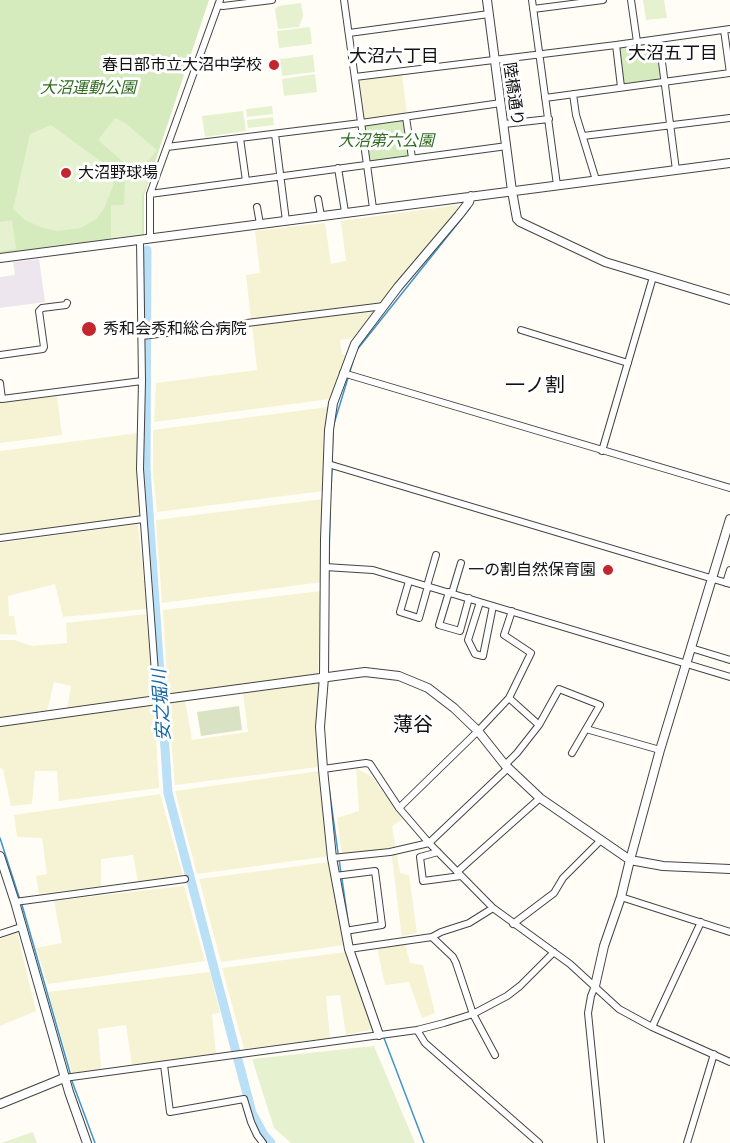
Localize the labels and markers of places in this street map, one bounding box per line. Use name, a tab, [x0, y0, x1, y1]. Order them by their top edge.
place label: 春日部市立大沼中学校	[102, 55, 262, 75]
marker: 春日部市立大沼中学校	[267, 58, 281, 72]
place label: 大沼野球場	[78, 163, 158, 183]
marker: 大沼野球場	[59, 166, 73, 180]
place label: 秀和会秀和総合病院	[103, 319, 247, 339]
marker: 秀和会秀和総合病院	[80, 320, 98, 338]
place label: 一の割自然保育園	[468, 560, 596, 580]
marker: 一の割自然保育園	[601, 563, 615, 577]

